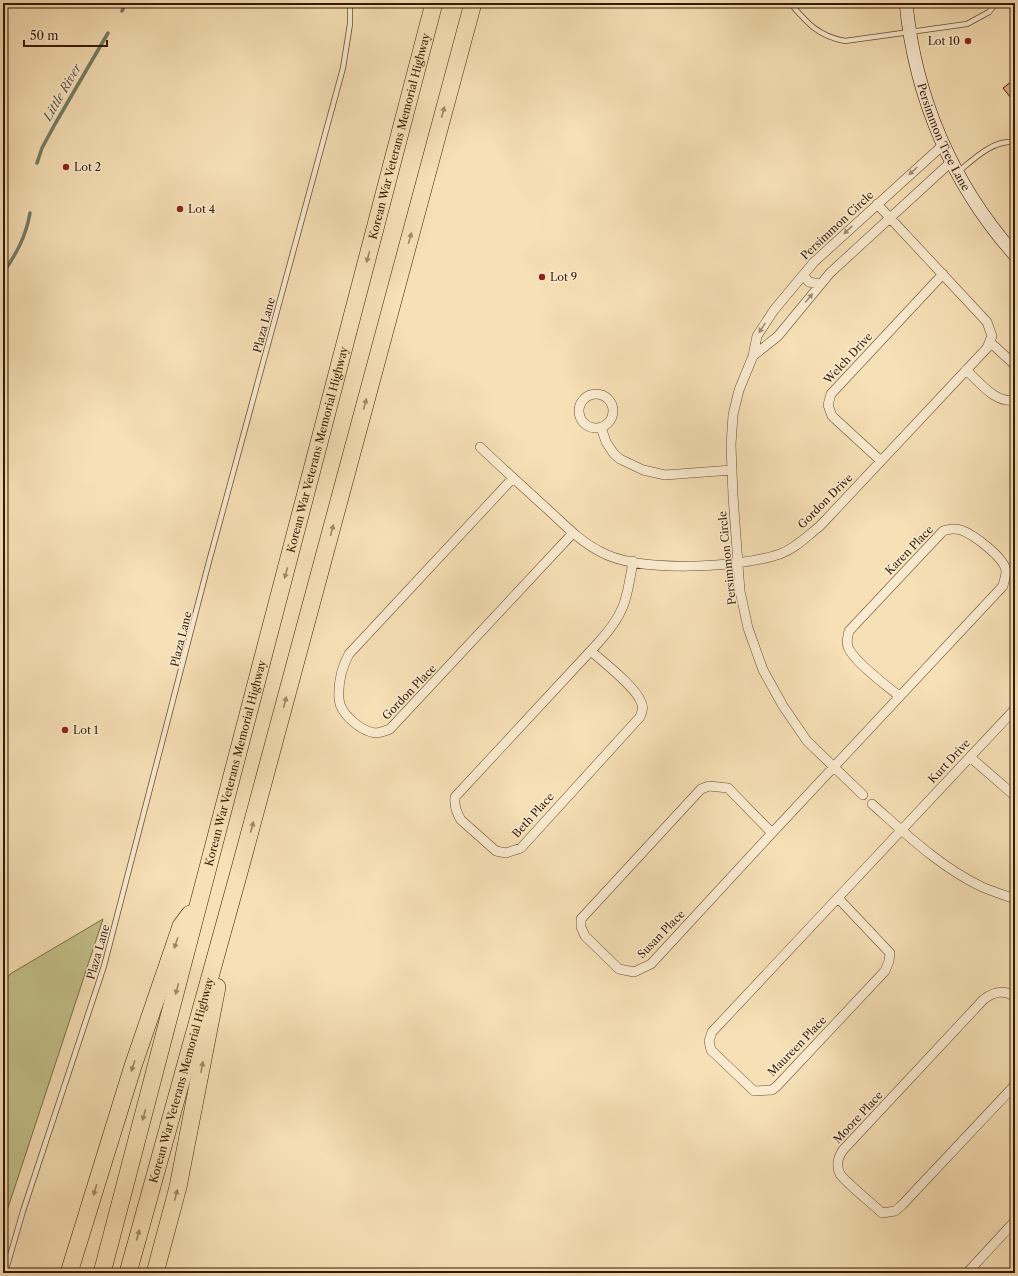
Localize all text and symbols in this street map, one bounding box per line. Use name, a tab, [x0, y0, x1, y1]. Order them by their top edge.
scale bar	[24, 22, 107, 48]
text: 50 m	[30, 28, 59, 43]
street label: Korean War Veterans Memorial Highway	[366, 31, 433, 241]
place label: Lot 10	[928, 34, 960, 48]
marker: Lot 10	[963, 36, 973, 46]
water label: Little River	[39, 60, 85, 124]
street label: Persimmon Tree Lane	[914, 81, 973, 193]
one-way arrow	[441, 106, 447, 119]
place label: Lot 2	[74, 160, 101, 174]
marker: Lot 2	[61, 162, 71, 172]
one-way arrow	[908, 166, 918, 175]
street label: Persimmon Circle	[798, 188, 876, 262]
place label: Lot 4	[188, 202, 215, 216]
marker: Lot 4	[175, 204, 185, 214]
one-way arrow	[843, 226, 853, 235]
one-way arrow	[407, 232, 413, 244]
one-way arrow	[365, 252, 371, 264]
place label: Lot 9	[550, 270, 577, 284]
marker: Lot 9	[537, 272, 547, 282]
one-way arrow	[805, 292, 814, 303]
street label: Plaza Lane	[250, 296, 278, 354]
one-way arrow	[759, 322, 766, 333]
street label: Welch Drive	[820, 330, 875, 387]
street label: Korean War Veterans Memorial Highway	[284, 344, 351, 554]
one-way arrow	[363, 398, 369, 410]
street label: Gordon Drive	[795, 471, 855, 531]
street label: Persimmon Circle	[715, 510, 739, 606]
street label: Karen Place	[882, 522, 936, 578]
one-way arrow	[329, 524, 335, 536]
one-way arrow	[282, 567, 288, 579]
street label: Plaza Lane	[167, 610, 195, 668]
street label: Korean War Veterans Memorial Highway	[202, 658, 269, 868]
street label: Gordon Place	[379, 661, 439, 723]
one-way arrow	[283, 696, 289, 708]
place label: Lot 1	[73, 723, 99, 737]
marker: Lot 1	[60, 725, 70, 735]
street label: Kurt Drive	[925, 736, 973, 786]
street label: Beth Place	[509, 790, 557, 840]
one-way arrow	[249, 821, 255, 834]
street label: Susan Place	[634, 907, 688, 961]
street label: Plaza Lane	[83, 923, 113, 981]
one-way arrow	[172, 937, 178, 949]
street label: Korean War Veterans Memorial Highway	[146, 975, 217, 1185]
one-way arrow	[173, 983, 179, 995]
street label: Maureen Place	[765, 1013, 829, 1079]
one-way arrow	[130, 1060, 136, 1072]
one-way arrow	[199, 1061, 205, 1074]
street label: Moore Place	[830, 1088, 886, 1146]
one-way arrow	[141, 1109, 147, 1121]
one-way arrow	[92, 1184, 98, 1196]
one-way arrow	[173, 1189, 179, 1201]
one-way arrow	[135, 1229, 141, 1242]

